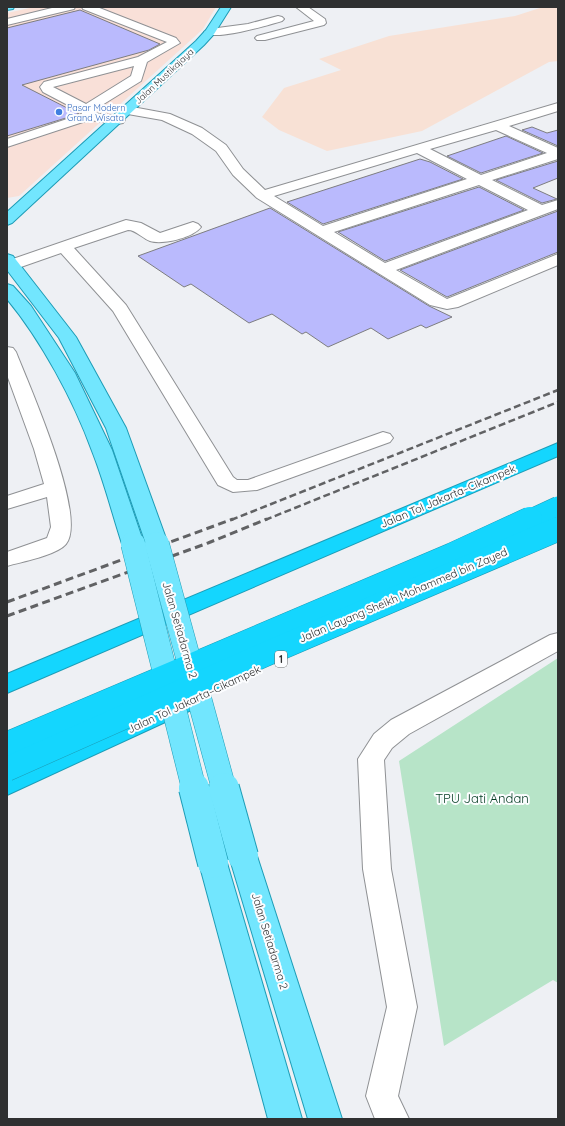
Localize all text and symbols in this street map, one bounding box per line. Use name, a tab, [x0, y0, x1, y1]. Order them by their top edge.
street label: Jalan Mustikajaya	[132, 46, 196, 106]
place label: Pasar Modern Grand Wisata	[67, 102, 126, 123]
marker: Pasar Modern Grand Wisata	[54, 107, 64, 117]
street label: Jalan Tol Jakarta–Cikampek	[378, 461, 518, 531]
street label: Jalan Layang Sheikh Mohammed bin Zayed	[297, 545, 509, 645]
street label: Jalan Setiadarma 2	[159, 580, 201, 680]
road number: 1	[275, 651, 287, 667]
street label: Jalan Tol Jakarta–Cikampek	[125, 662, 263, 736]
park label: TPU Jati Andan	[435, 790, 529, 806]
street label: Jalan Setiadarma 2	[249, 891, 291, 991]

